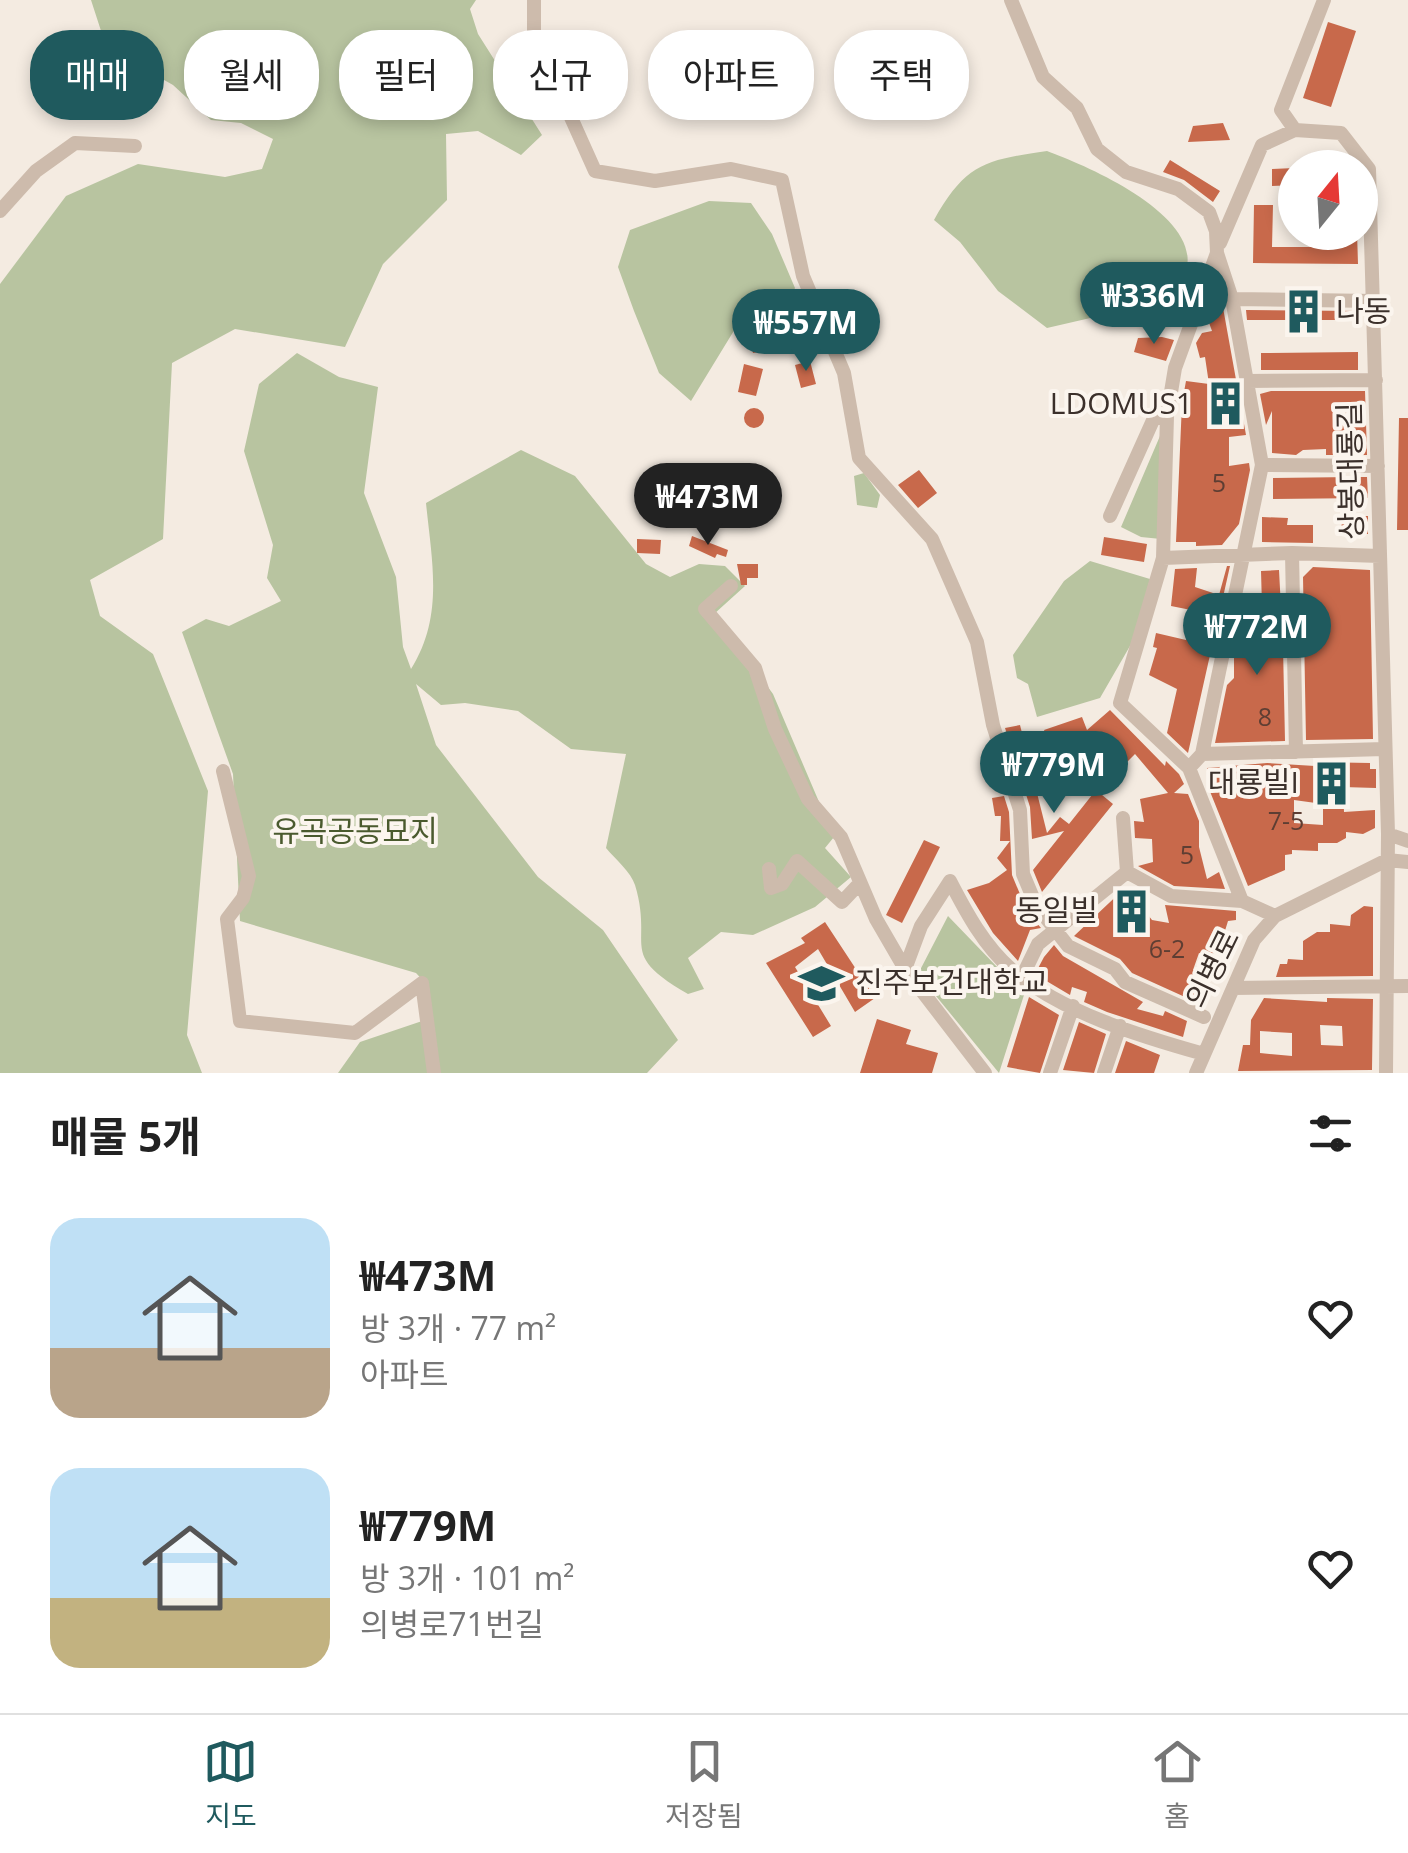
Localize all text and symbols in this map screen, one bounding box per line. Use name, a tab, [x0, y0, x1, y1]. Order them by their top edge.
chip: 매매	[30, 30, 164, 120]
chip: 월세	[184, 30, 319, 120]
chip: 필터	[339, 30, 473, 120]
chip: 신규	[493, 30, 628, 120]
chip: 아파트	[648, 30, 814, 120]
chip: 주택	[834, 30, 969, 120]
north arrow	[1278, 150, 1378, 250]
map controls	[1278, 150, 1378, 250]
pin: ₩336M	[1084, 262, 1224, 347]
text: ₩336M	[1102, 273, 1206, 316]
building icon: 나동	[1279, 288, 1327, 336]
pin: ₩557M	[736, 289, 876, 374]
place label: 나동	[1336, 290, 1391, 331]
text: ₩557M	[754, 300, 858, 343]
building icon: LDOMUS1	[1202, 380, 1250, 428]
place label: LDOMUS1	[1050, 382, 1193, 423]
street label: 상봉대룡길	[1328, 402, 1371, 540]
pin: ₩473M	[638, 463, 778, 548]
house number: 5	[1212, 465, 1226, 499]
text: ₩473M	[656, 474, 760, 517]
pin: ₩772M	[1187, 593, 1327, 678]
text: ₩772M	[1205, 604, 1309, 647]
house number: 8	[1258, 699, 1272, 733]
pin: ₩779M	[984, 731, 1124, 816]
text: ₩779M	[1002, 742, 1106, 785]
building icon: 대룡빌I	[1308, 759, 1356, 807]
place label: 대룡빌I	[1208, 761, 1299, 802]
house number: 7-5	[1268, 803, 1304, 837]
park label: 유곡공동묘지	[272, 810, 438, 851]
house number: 5	[1180, 837, 1194, 871]
building icon: 동일빌	[1107, 887, 1155, 935]
place label: 동일빌	[1015, 889, 1098, 930]
street label: 의병로	[1175, 922, 1248, 1015]
house number: 6-2	[1149, 931, 1185, 965]
school or university icon: 진주보건대학교	[798, 959, 846, 1007]
place label: 진주보건대학교	[855, 961, 1048, 1002]
icon: filters	[1303, 1106, 1358, 1161]
text: 매물 5개	[50, 1107, 201, 1164]
text: ₩473M	[360, 1246, 496, 1303]
icon: home	[130, 1258, 250, 1378]
icon: heart	[1303, 1291, 1358, 1346]
text: 방 3개 · 77 m²	[360, 1306, 556, 1349]
text: 아파트	[360, 1352, 448, 1395]
text: ₩779M	[360, 1496, 496, 1553]
icon: home	[130, 1508, 250, 1628]
icon: heart	[1303, 1541, 1358, 1596]
text: 방 3개 · 101 m²	[360, 1556, 574, 1599]
text: 의병로71번길	[360, 1602, 544, 1645]
tab: 지도	[203, 1734, 258, 1834]
tab: 저장됨	[665, 1734, 743, 1834]
tab: 홈	[1150, 1734, 1205, 1834]

